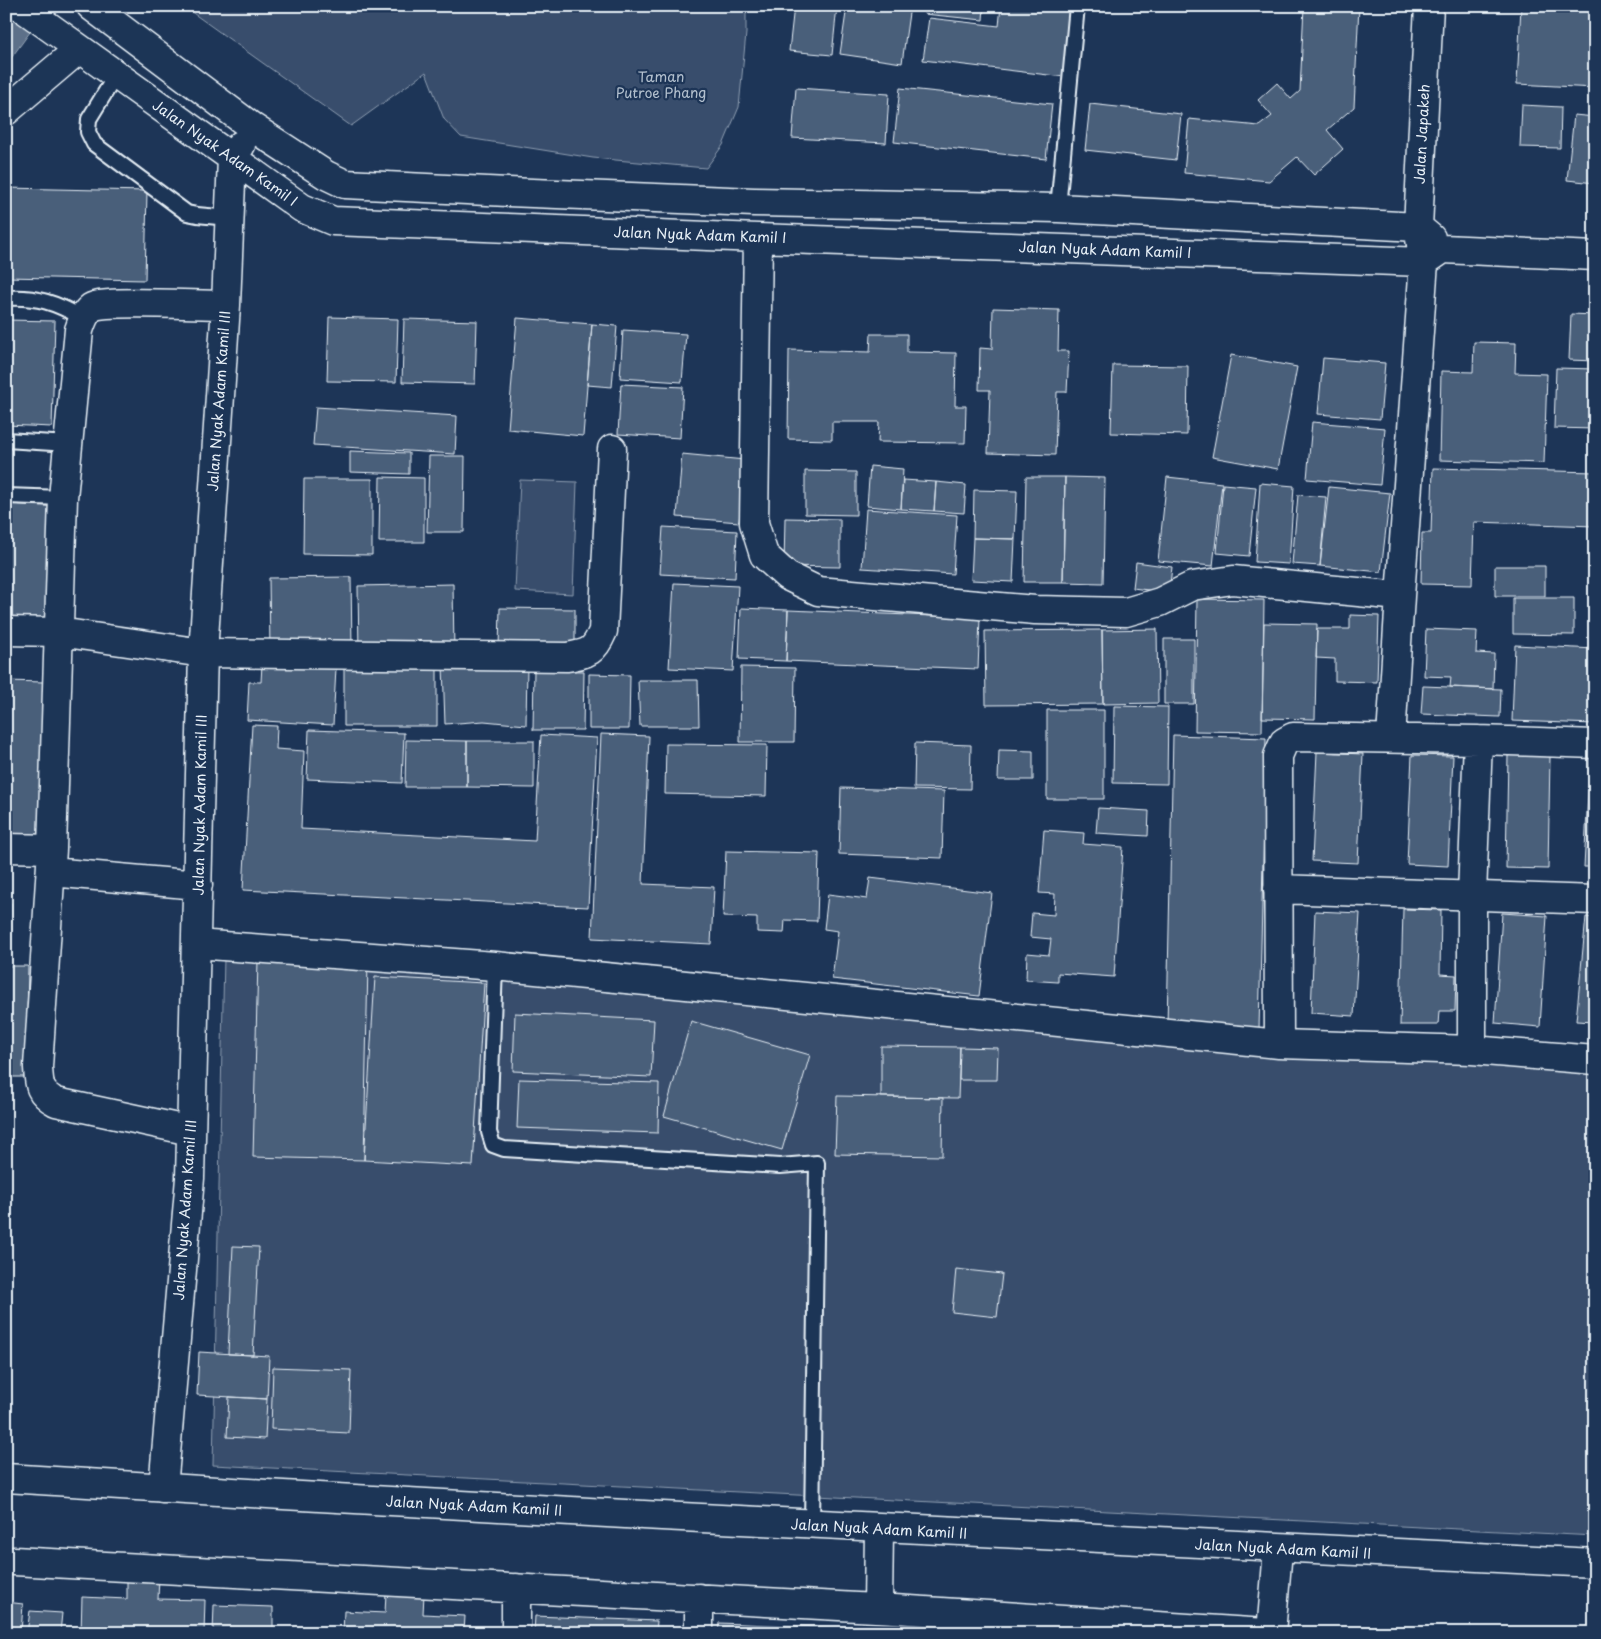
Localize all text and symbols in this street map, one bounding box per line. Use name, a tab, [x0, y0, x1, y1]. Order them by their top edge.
park label: Taman Putroe Phang	[616, 66, 706, 103]
street label: Jalan Japakeh	[1408, 83, 1435, 184]
street label: Jalan Nyak Adam Kamil I	[148, 94, 302, 211]
street label: Jalan Nyak Adam Kamil I	[613, 221, 787, 248]
street label: Jalan Nyak Adam Kamil I	[1018, 236, 1192, 263]
street label: Jalan Nyak Adam Kamil III	[202, 310, 235, 492]
street label: Jalan Nyak Adam Kamil III	[187, 714, 212, 896]
street label: Jalan Nyak Adam Kamil III	[168, 1119, 201, 1301]
street label: Jalan Nyak Adam Kamil II	[385, 1490, 563, 1521]
street label: Jalan Nyak Adam Kamil II	[790, 1513, 968, 1544]
street label: Jalan Nyak Adam Kamil II	[1194, 1533, 1372, 1564]

